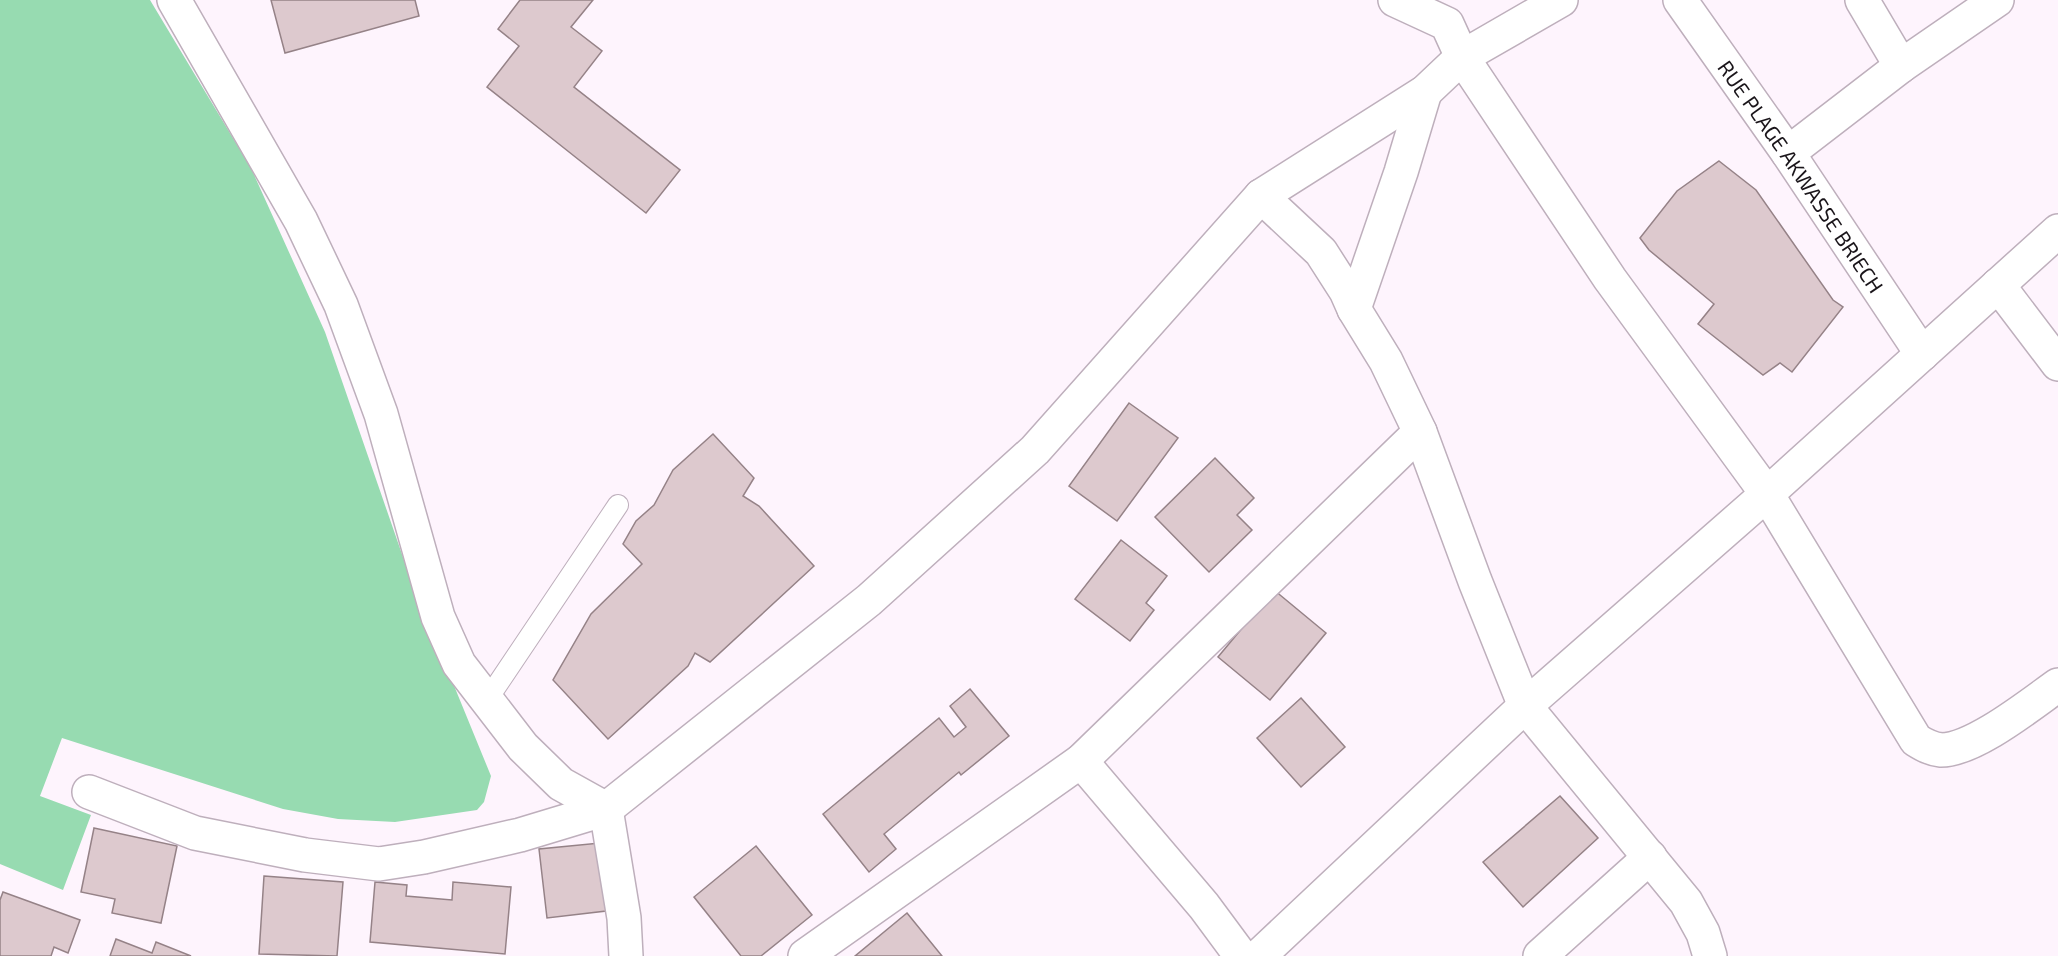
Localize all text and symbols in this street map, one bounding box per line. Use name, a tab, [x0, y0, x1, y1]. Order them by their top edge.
street label: RUE PLAGE AKWASSE BRIECH	[1714, 55, 1890, 297]

